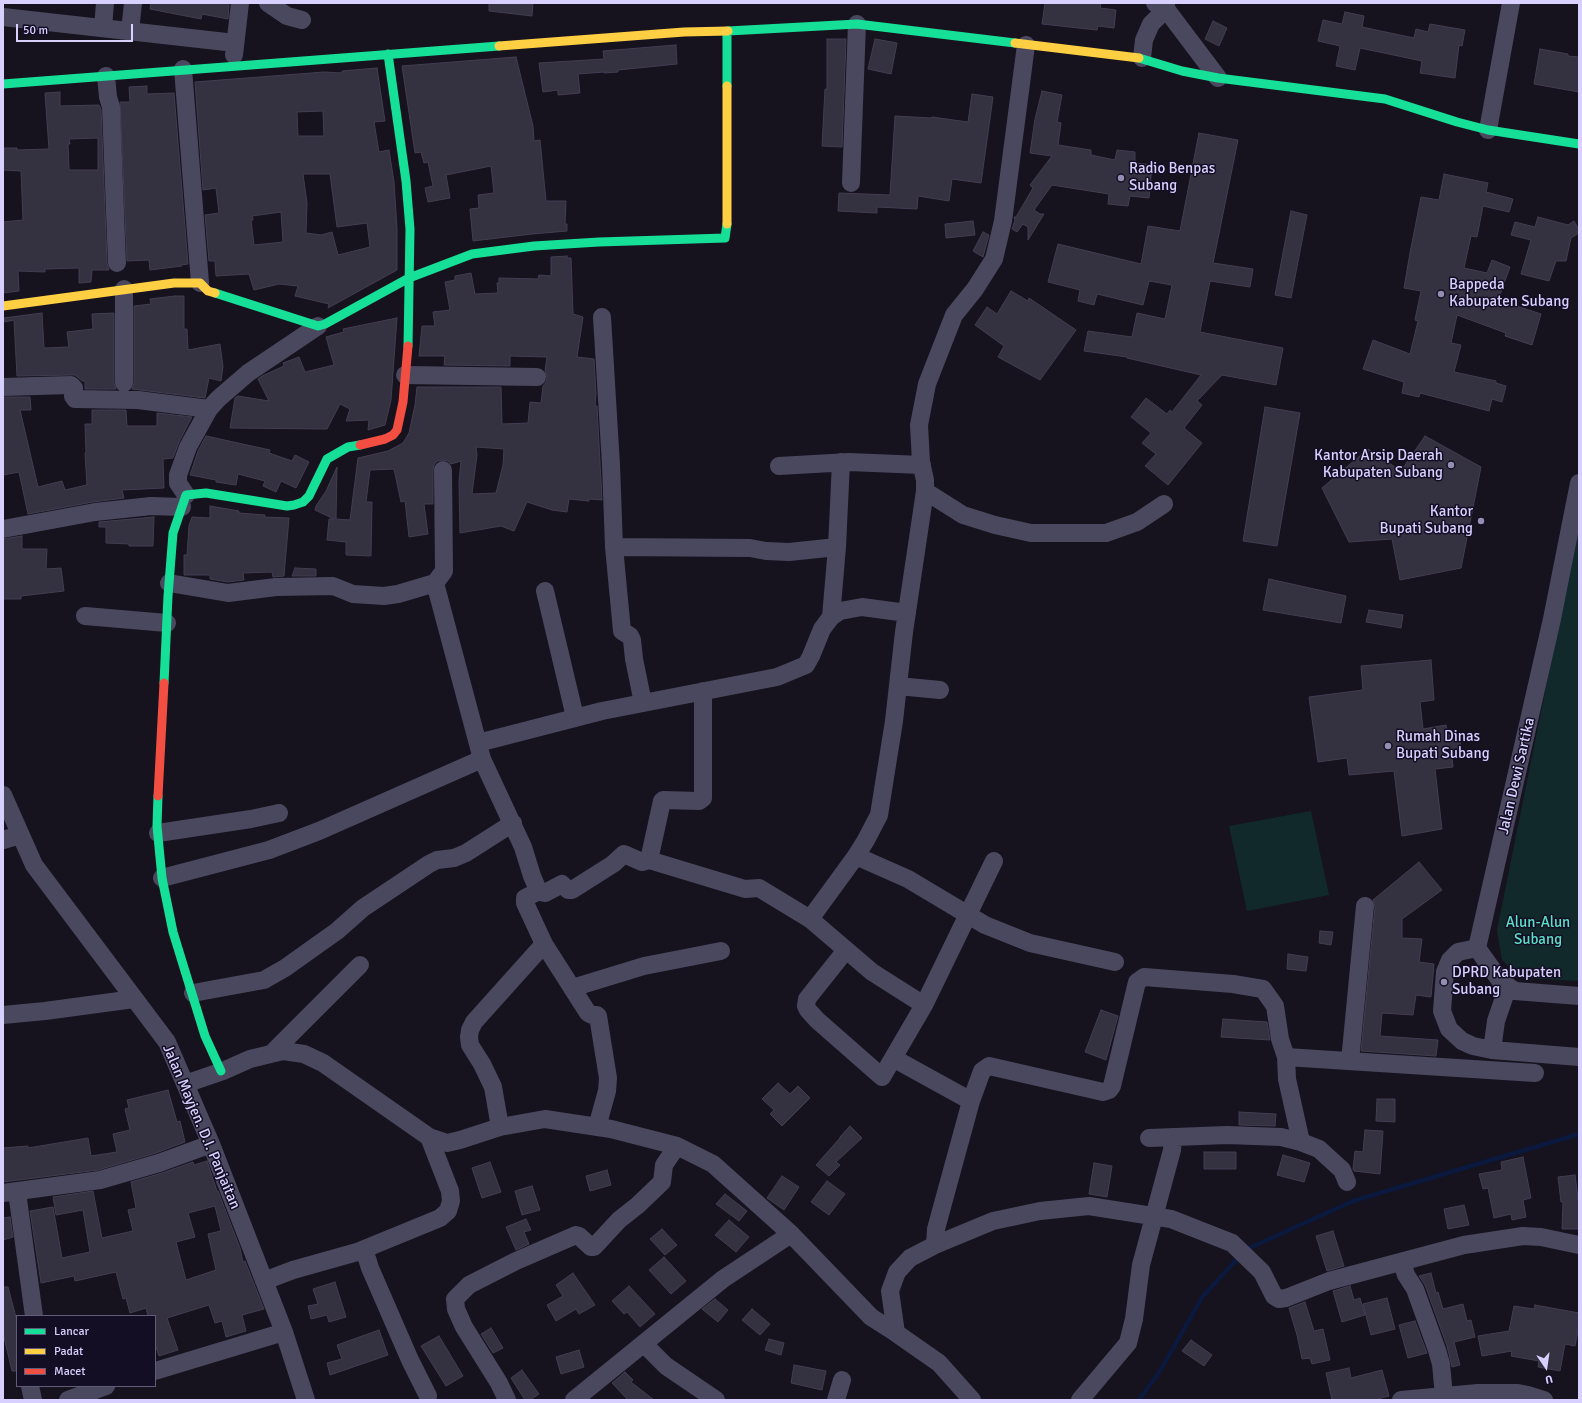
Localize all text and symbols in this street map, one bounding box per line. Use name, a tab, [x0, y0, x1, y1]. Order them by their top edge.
scale bar	[18, 16, 135, 42]
text: 50 m	[23, 23, 48, 38]
place label: Radio Benpas Subang	[1129, 160, 1215, 195]
marker: Radio Benpas Subang	[1116, 173, 1126, 183]
place label: Bappeda Kabupaten Subang	[1449, 276, 1569, 311]
marker: Bappeda Kabupaten Subang	[1436, 289, 1446, 299]
place label: Kantor Arsip Daerah Kabupaten Subang	[1314, 447, 1443, 482]
marker: Kantor Arsip Daerah Kabupaten Subang	[1446, 460, 1456, 470]
place label: Kantor Bupati Subang	[1379, 503, 1473, 538]
marker: Kantor Bupati Subang	[1476, 516, 1486, 526]
street label: Jalan Dewi Sartika	[1495, 716, 1539, 836]
place label: Rumah Dinas Bupati Subang	[1396, 728, 1490, 763]
marker: Rumah Dinas Bupati Subang	[1383, 741, 1393, 751]
park label: Alun-Alun Subang	[1506, 914, 1570, 949]
place label: DPRD Kabupaten Subang	[1452, 964, 1561, 999]
marker: DPRD Kabupaten Subang	[1439, 977, 1449, 987]
street label: Jalan Mayjen. D.I. Panjaitan	[158, 1042, 244, 1212]
legend	[16, 1315, 156, 1387]
text: Lancar	[54, 1324, 89, 1339]
text: Padat	[54, 1344, 83, 1359]
north arrow	[1526, 1347, 1566, 1387]
text: Macet	[54, 1364, 86, 1379]
text: U	[1544, 1372, 1554, 1386]

